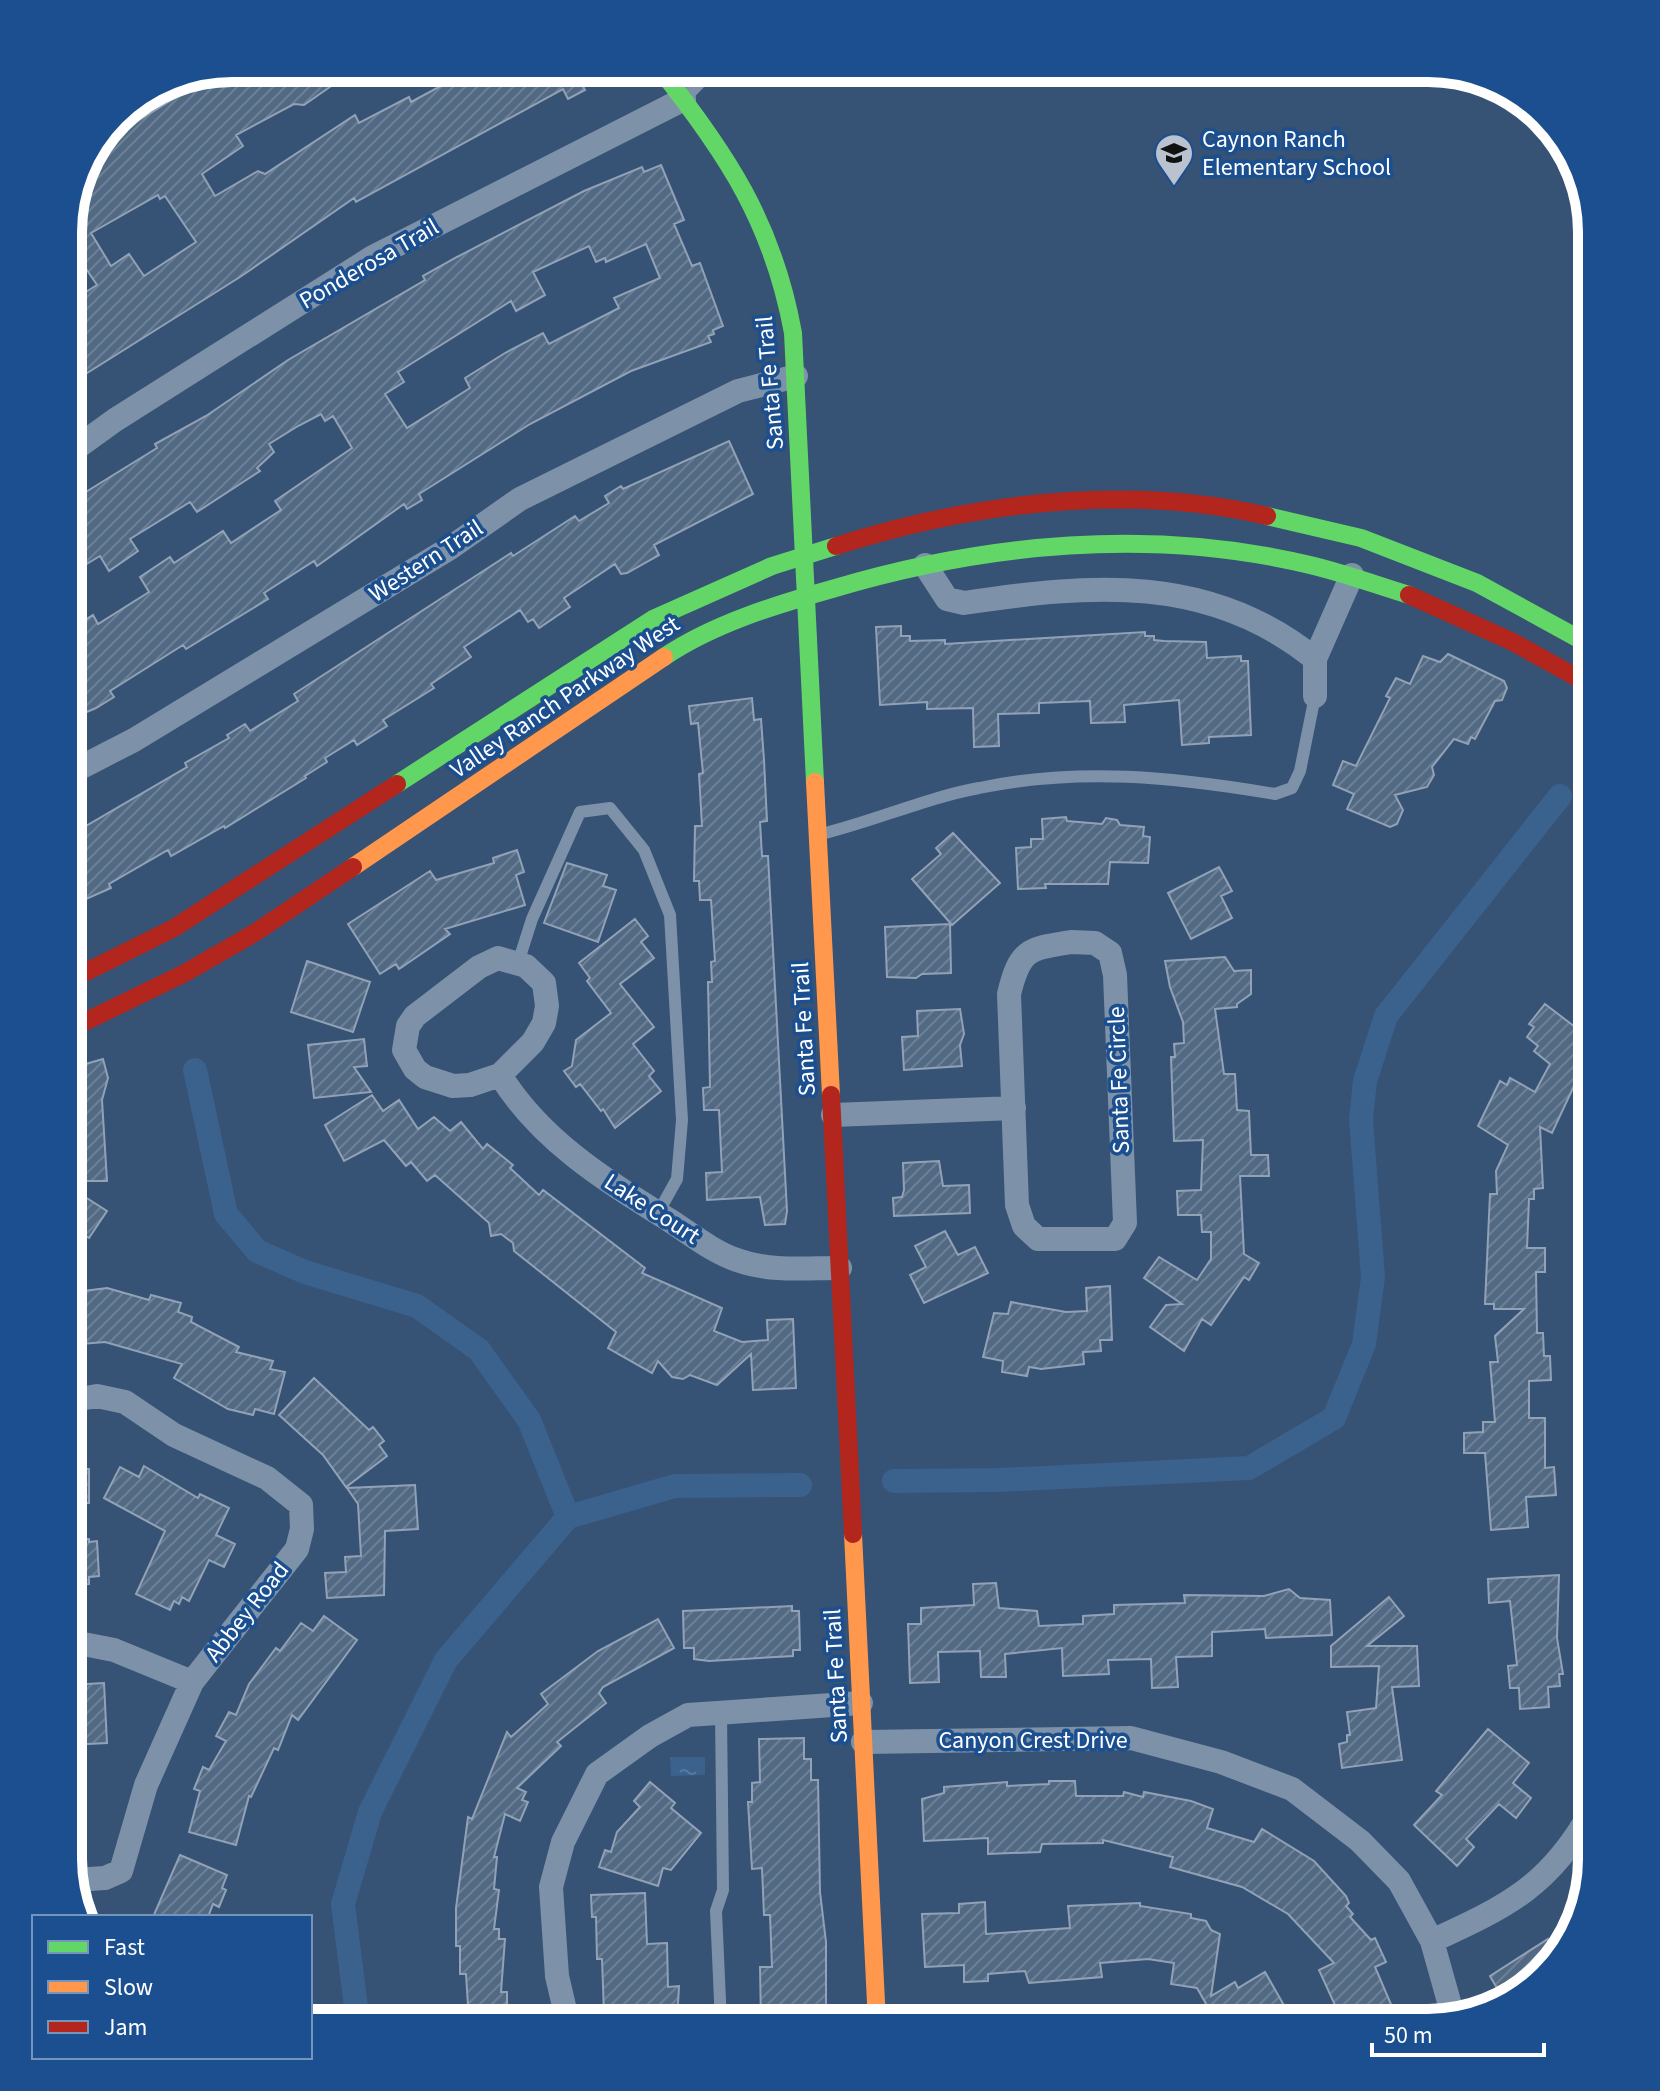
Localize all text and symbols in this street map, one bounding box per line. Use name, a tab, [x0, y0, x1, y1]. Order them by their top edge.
place label: Caynon Ranch Elementary School	[1202, 122, 1391, 185]
school or university icon: Caynon Ranch Elementary School	[1153, 132, 1195, 187]
street label: Ponderosa Trail	[293, 210, 445, 318]
street label: Santa Fe Trail	[747, 315, 793, 451]
street label: Western Trail	[362, 511, 490, 611]
street label: Valley Ranch Parkway West	[443, 607, 687, 787]
street label: Santa Fe Trail	[783, 961, 825, 1097]
street label: Santa Fe Circle	[1099, 1006, 1139, 1154]
street label: Lake Court	[597, 1165, 707, 1253]
street label: Abbey Road	[197, 1554, 297, 1670]
street label: Santa Fe Trail	[815, 1608, 857, 1744]
street label: Canyon Crest Drive	[938, 1723, 1128, 1758]
legend	[32, 1915, 312, 2059]
text: Fast	[104, 1930, 145, 1965]
text: Slow	[104, 1970, 153, 2005]
scale bar	[1372, 2007, 1544, 2057]
text: Jam	[104, 2010, 148, 2045]
text: 50 m	[1384, 2018, 1433, 2053]

